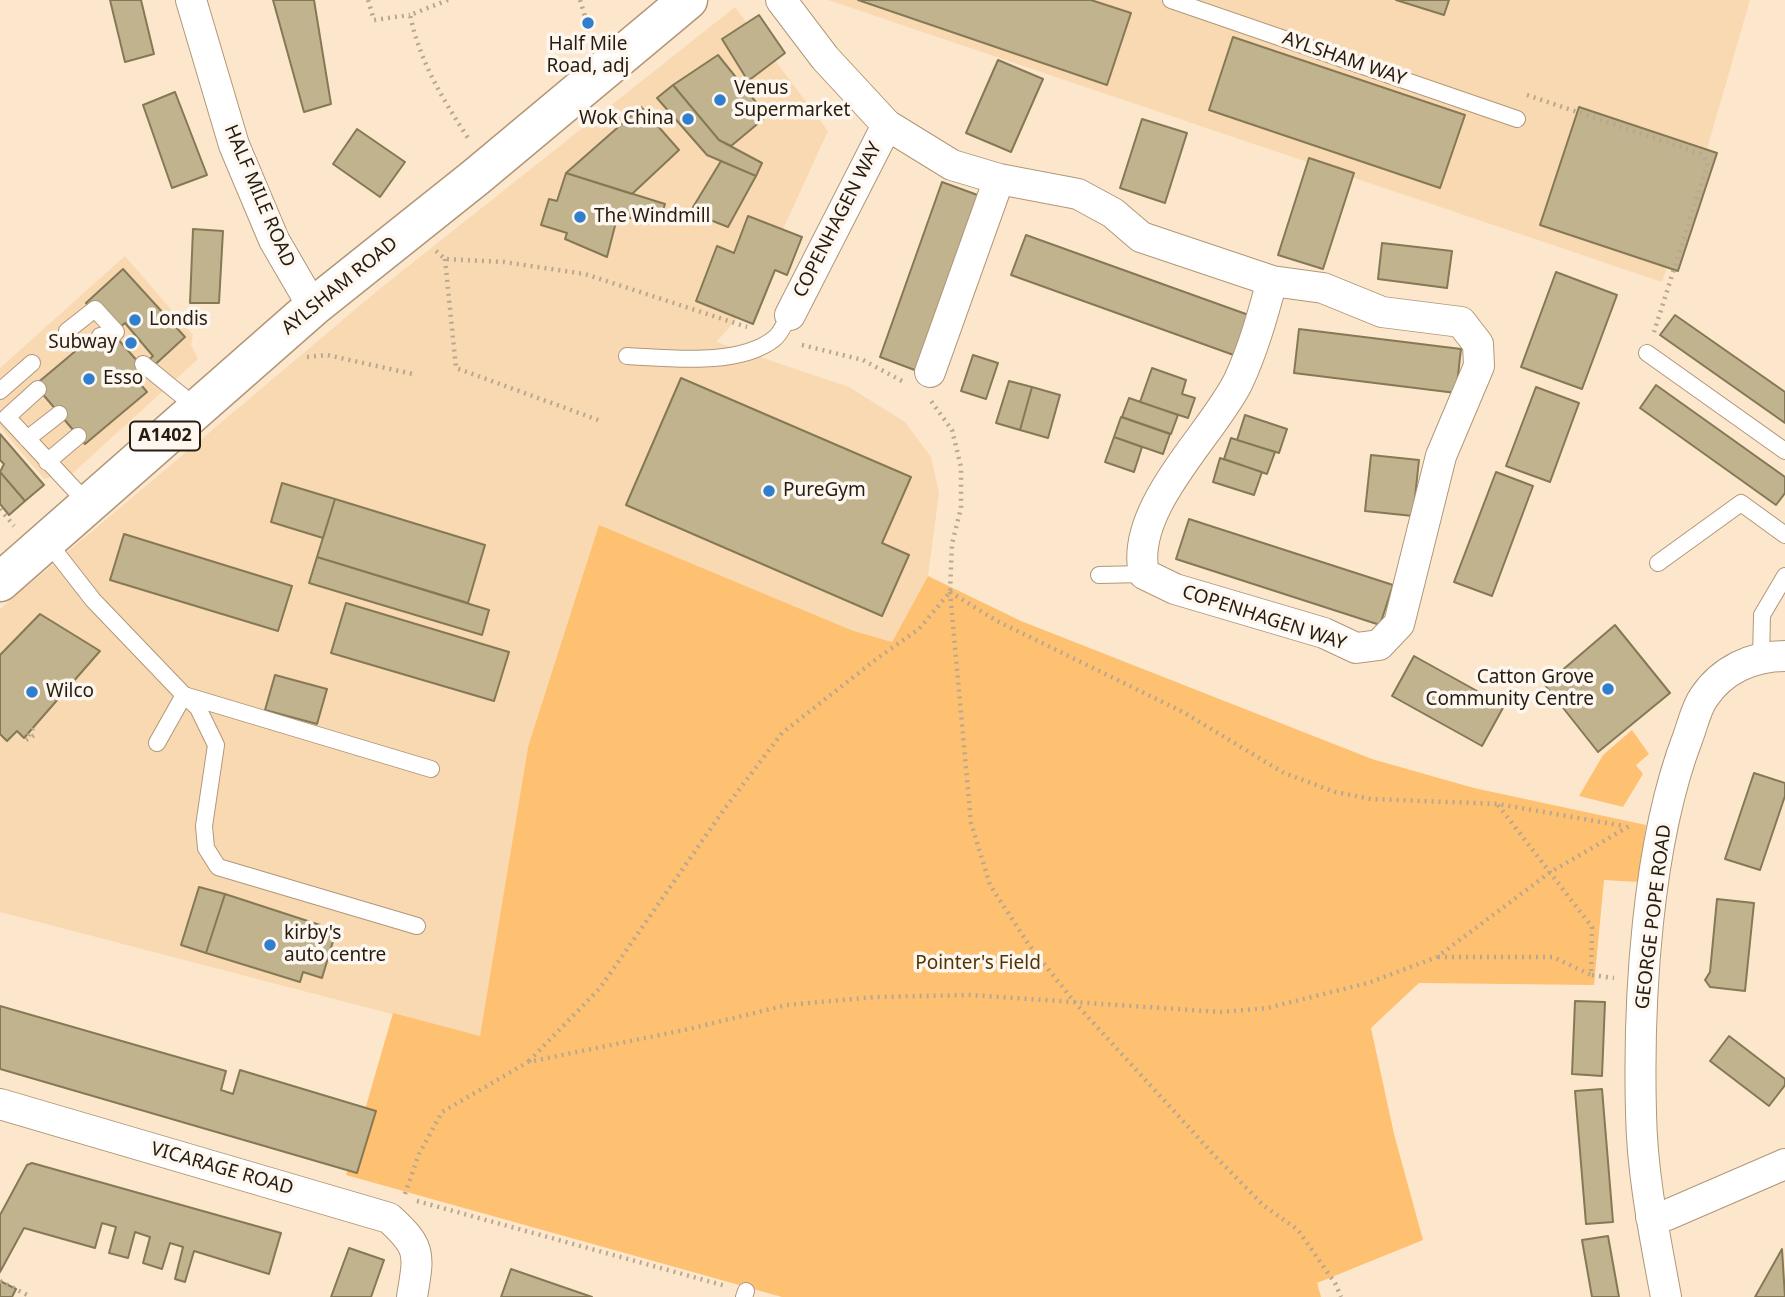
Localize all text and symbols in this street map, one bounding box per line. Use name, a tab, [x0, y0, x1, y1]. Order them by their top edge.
marker: Half Mile Road, adj	[580, 15, 596, 31]
street label: AYLSHAM WAY	[1279, 27, 1409, 91]
place label: Half Mile Road, adj	[547, 34, 629, 78]
place label: Venus Supermarket	[734, 78, 850, 122]
marker: Venus Supermarket	[712, 92, 728, 108]
place label: Wok China	[579, 108, 674, 130]
marker: Wok China	[680, 111, 696, 127]
street label: HALF MILE ROAD	[219, 121, 299, 271]
street label: COPENHAGEN WAY	[789, 139, 887, 301]
place label: The Windmill	[594, 206, 710, 228]
marker: The Windmill	[572, 209, 588, 225]
street label: AYLSHAM ROAD	[277, 232, 403, 340]
place label: Londis	[149, 309, 208, 331]
marker: Londis	[127, 312, 143, 328]
place label: Subway	[48, 332, 117, 354]
marker: Subway	[123, 335, 139, 351]
place label: Esso	[103, 368, 143, 390]
marker: Esso	[81, 371, 97, 387]
road number: A1402	[130, 422, 200, 450]
place label: PureGym	[783, 480, 866, 502]
marker: PureGym	[761, 483, 777, 499]
street label: COPENHAGEN WAY	[1179, 581, 1349, 655]
place label: Catton Grove Community Centre	[1426, 667, 1594, 711]
place label: Wilco	[46, 681, 94, 703]
marker: Catton Grove Community Centre	[1600, 681, 1616, 697]
marker: Wilco	[24, 684, 40, 700]
street label: GEORGE POPE ROAD	[1631, 823, 1677, 1011]
place label: kirby's auto centre	[284, 923, 386, 967]
marker: kirby's auto centre	[262, 937, 278, 953]
park label: Pointer's Field	[915, 953, 1041, 975]
street label: VICARAGE ROAD	[148, 1138, 296, 1200]

